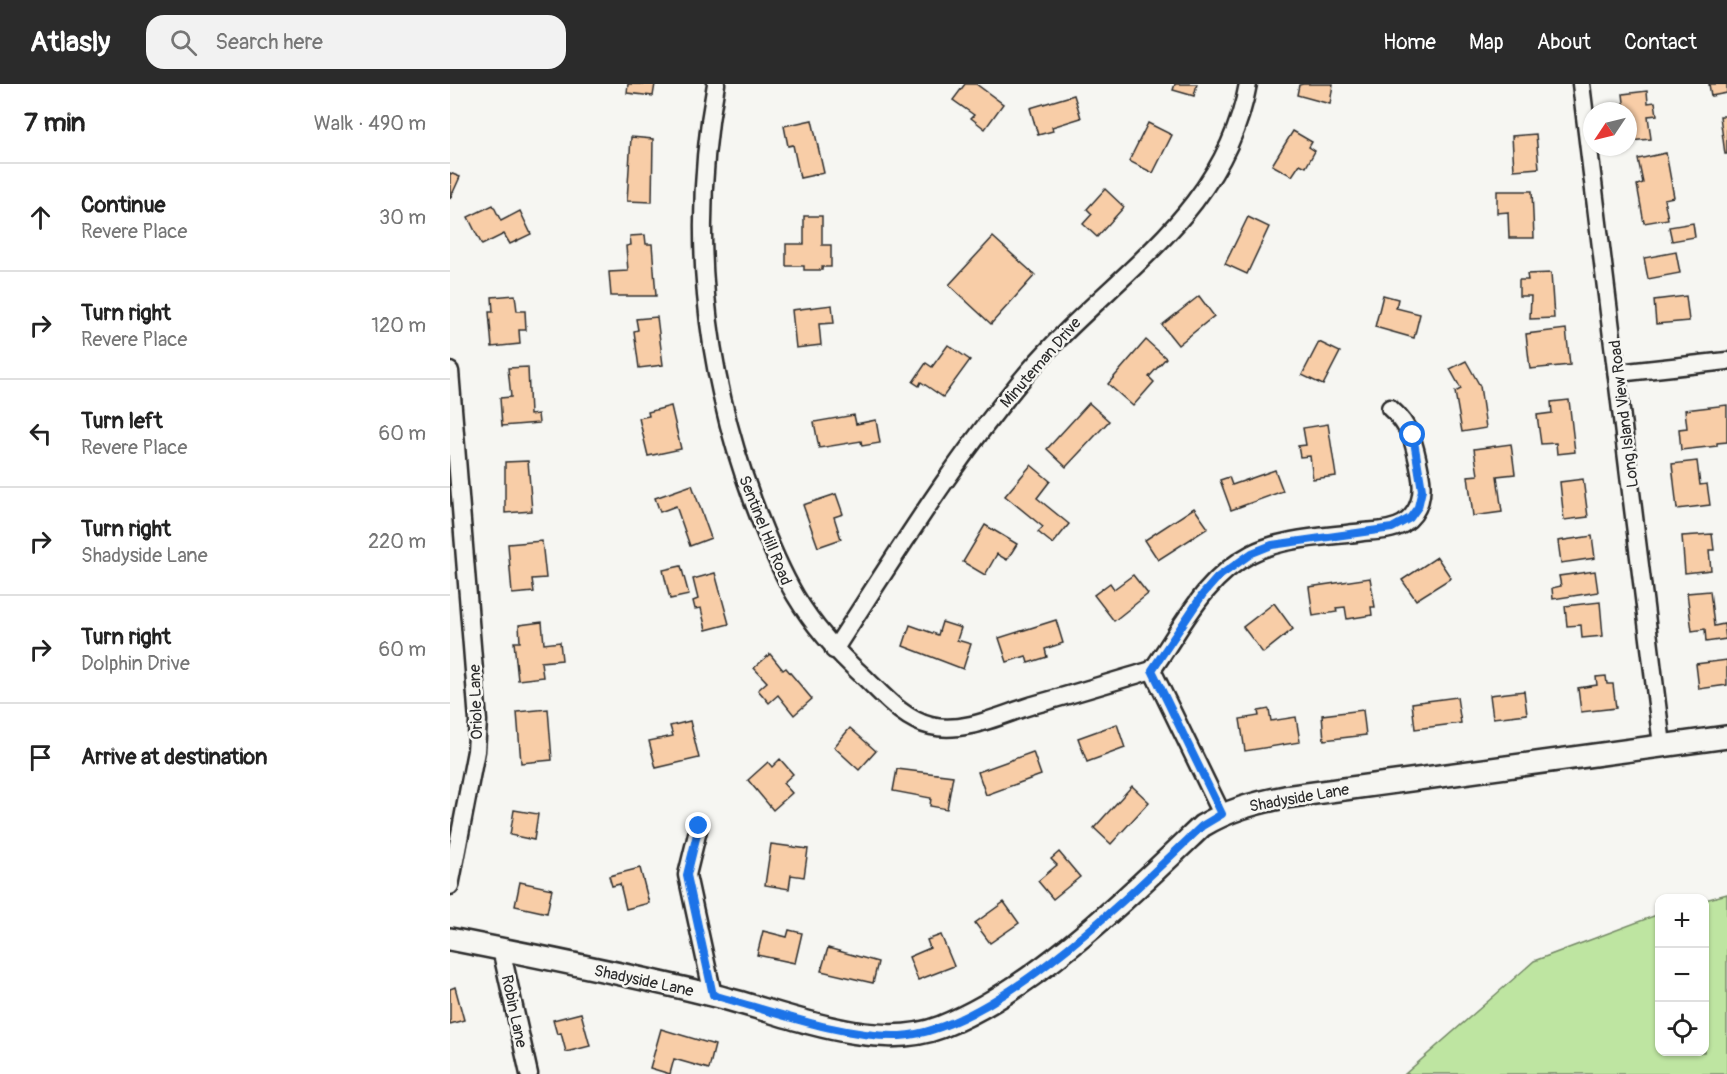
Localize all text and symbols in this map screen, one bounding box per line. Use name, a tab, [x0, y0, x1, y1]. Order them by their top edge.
search box	[146, 15, 566, 69]
text: Atlasly	[30, 25, 110, 60]
icon: search	[167, 26, 200, 59]
text: Search here	[215, 28, 323, 56]
text: Home	[1383, 29, 1436, 56]
text: Map	[1469, 29, 1504, 56]
text: About	[1537, 29, 1591, 56]
text: Contact	[1624, 29, 1697, 56]
north arrow	[1583, 102, 1637, 156]
text: 7 min	[24, 107, 86, 139]
text: Walk · 490 m	[314, 111, 426, 136]
text: Continue	[81, 191, 165, 219]
icon: ahead	[24, 201, 57, 234]
text: 30 m	[379, 205, 426, 230]
text: Revere Place	[81, 219, 187, 244]
text: Turn right	[81, 299, 171, 327]
icon: right	[24, 309, 57, 342]
text: 120 m	[371, 313, 426, 338]
street label: Minuteman Drive	[996, 313, 1086, 412]
text: Revere Place	[81, 327, 187, 352]
street label: Long Island View Road	[1605, 339, 1643, 489]
text: Turn left	[81, 407, 163, 435]
icon: left	[24, 417, 57, 450]
text: 60 m	[379, 421, 426, 446]
route start	[1399, 421, 1425, 447]
text: Revere Place	[81, 435, 187, 460]
street label: Sentinel Hill Road	[734, 473, 796, 588]
text: Turn right	[81, 515, 171, 543]
icon: right	[24, 525, 57, 558]
text: 220 m	[368, 529, 426, 554]
text: Shadyside Lane	[81, 543, 208, 568]
text: Turn right	[81, 623, 171, 651]
icon: right	[24, 633, 57, 666]
text: 60 m	[379, 637, 426, 662]
text: Dolphin Drive	[81, 651, 190, 676]
street label: Oriole Lane	[465, 664, 487, 740]
icon: arrive	[24, 741, 57, 774]
text: Arrive at destination	[81, 743, 267, 771]
street label: Shadyside Lane	[1248, 779, 1351, 817]
route end	[685, 812, 711, 838]
map controls	[1655, 894, 1709, 1056]
button: +	[1655, 894, 1709, 948]
button: −	[1655, 948, 1709, 1002]
street label: Shadyside Lane	[592, 961, 695, 1001]
street label: Robin Lane	[497, 973, 532, 1050]
button: locate	[1655, 1002, 1709, 1056]

